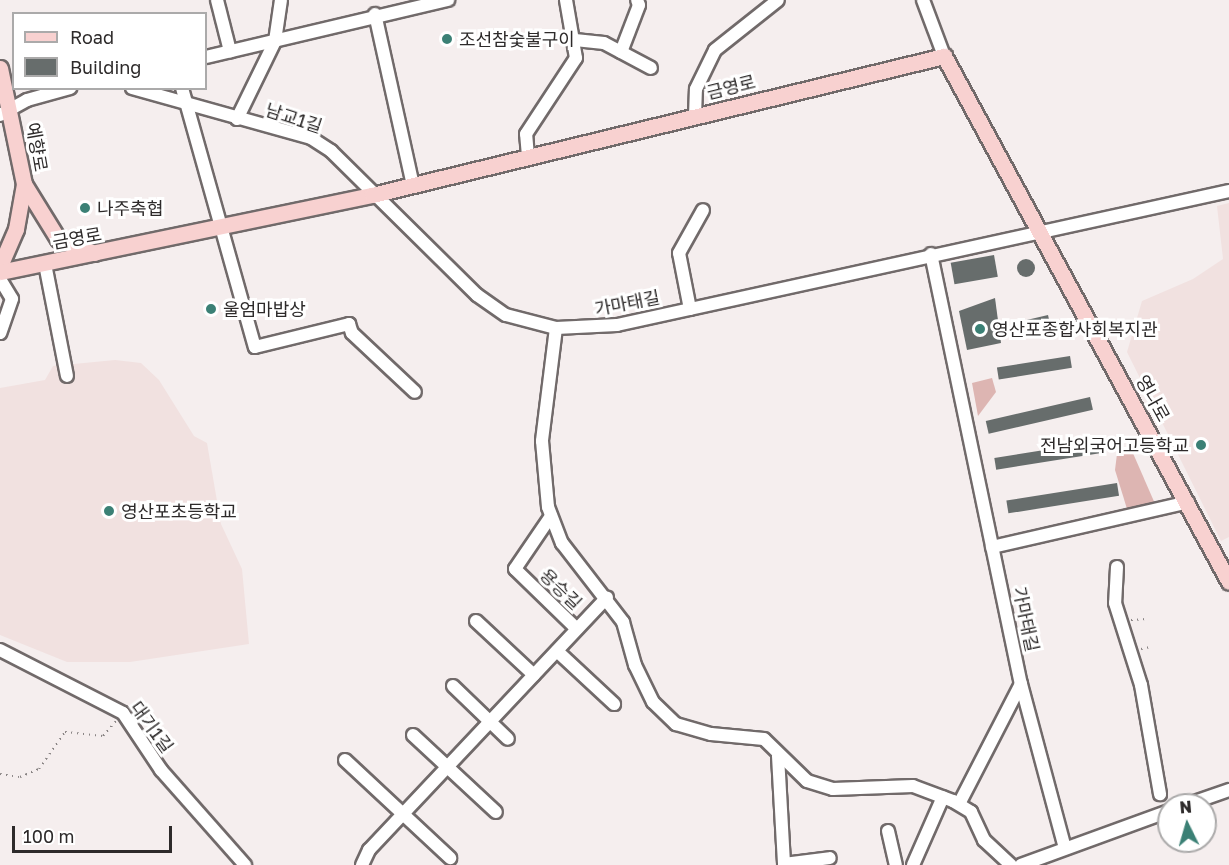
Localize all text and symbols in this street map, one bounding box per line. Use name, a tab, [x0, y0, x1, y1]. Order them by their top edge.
legend	[12, 12, 207, 90]
text: Road	[70, 26, 114, 48]
place label: 조선참숯불구이	[459, 28, 575, 50]
marker: 조선참숯불구이	[440, 32, 454, 46]
text: Building	[70, 56, 141, 78]
street label: 금영로	[704, 71, 758, 103]
street label: 남교1길	[263, 99, 325, 137]
street label: 예향로	[22, 121, 52, 173]
place label: 나주축협	[97, 197, 163, 219]
marker: 나주축협	[78, 201, 92, 215]
street label: 금영로	[51, 223, 103, 253]
street label: 가마태길	[592, 286, 662, 320]
place label: 울엄마밥상	[223, 298, 306, 320]
marker: 울엄마밥상	[204, 302, 218, 316]
place label: 영산포종합사회복지관	[992, 318, 1158, 340]
marker: 영산포종합사회복지관	[973, 322, 987, 336]
street label: 영나로	[1132, 371, 1174, 425]
place label: 전남외국어고등학교	[1040, 434, 1189, 456]
marker: 전남외국어고등학교	[1194, 438, 1208, 452]
place label: 영산포초등학교	[121, 500, 237, 522]
marker: 영산포초등학교	[102, 504, 116, 518]
street label: 용승길	[536, 564, 586, 614]
street label: 가마태길	[1009, 584, 1043, 654]
street label: 대기1길	[126, 697, 178, 757]
north arrow	[1157, 793, 1217, 853]
text: N	[1179, 797, 1193, 818]
scale bar	[15, 814, 176, 852]
text: 100 m	[23, 825, 74, 847]

